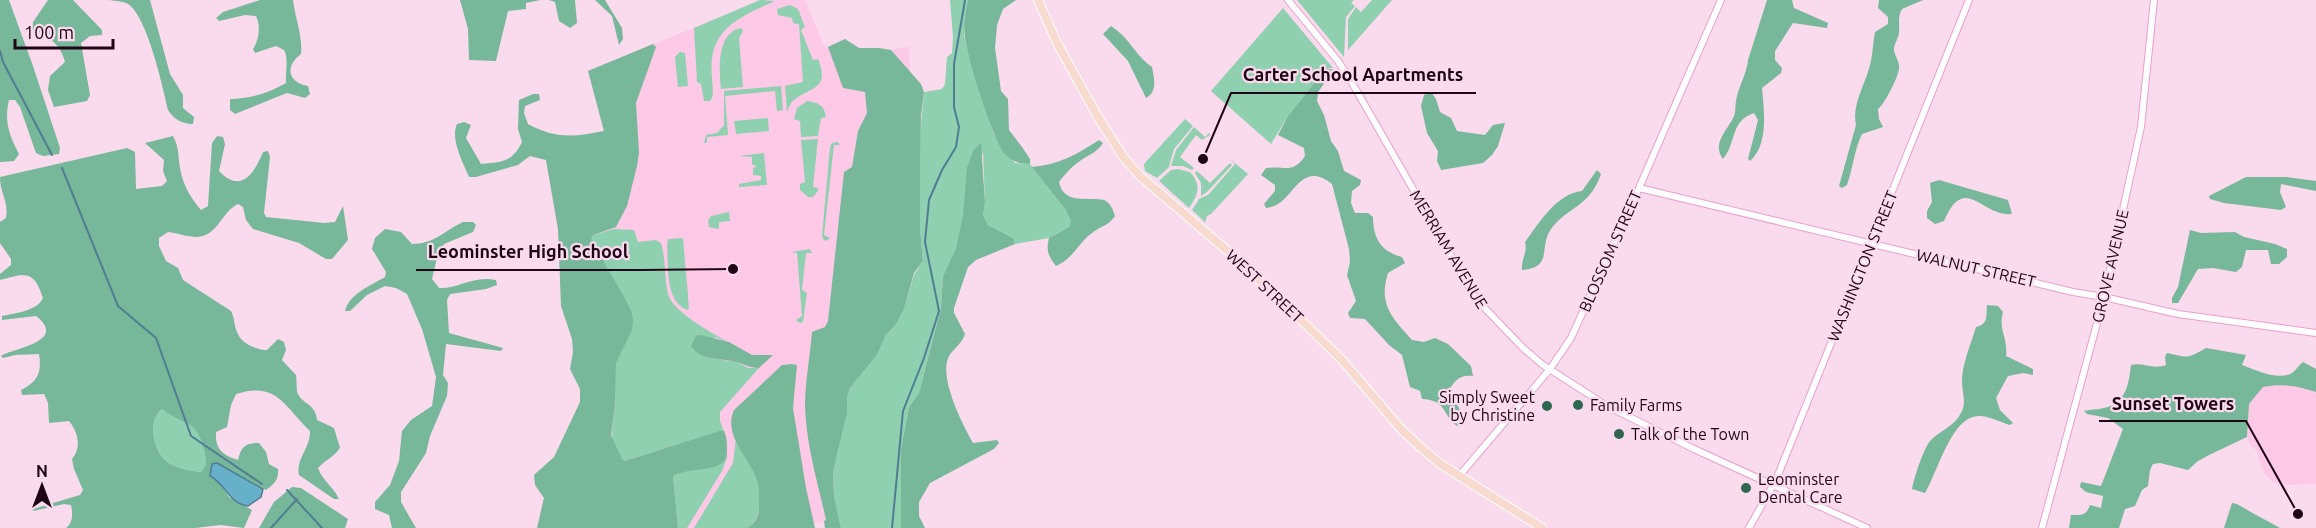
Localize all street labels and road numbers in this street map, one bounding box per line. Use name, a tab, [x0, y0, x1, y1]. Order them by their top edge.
street label: MERRIAM AVENUE	[1407, 187, 1491, 311]
street label: BLOSSOM STREET	[1575, 187, 1645, 315]
street label: WASHINGTON STREET	[1823, 188, 1901, 344]
street label: GROVE AVENUE	[2088, 208, 2132, 324]
street label: WALNUT STREET	[1914, 245, 2038, 291]
street label: WEST STREET	[1223, 246, 1307, 326]

